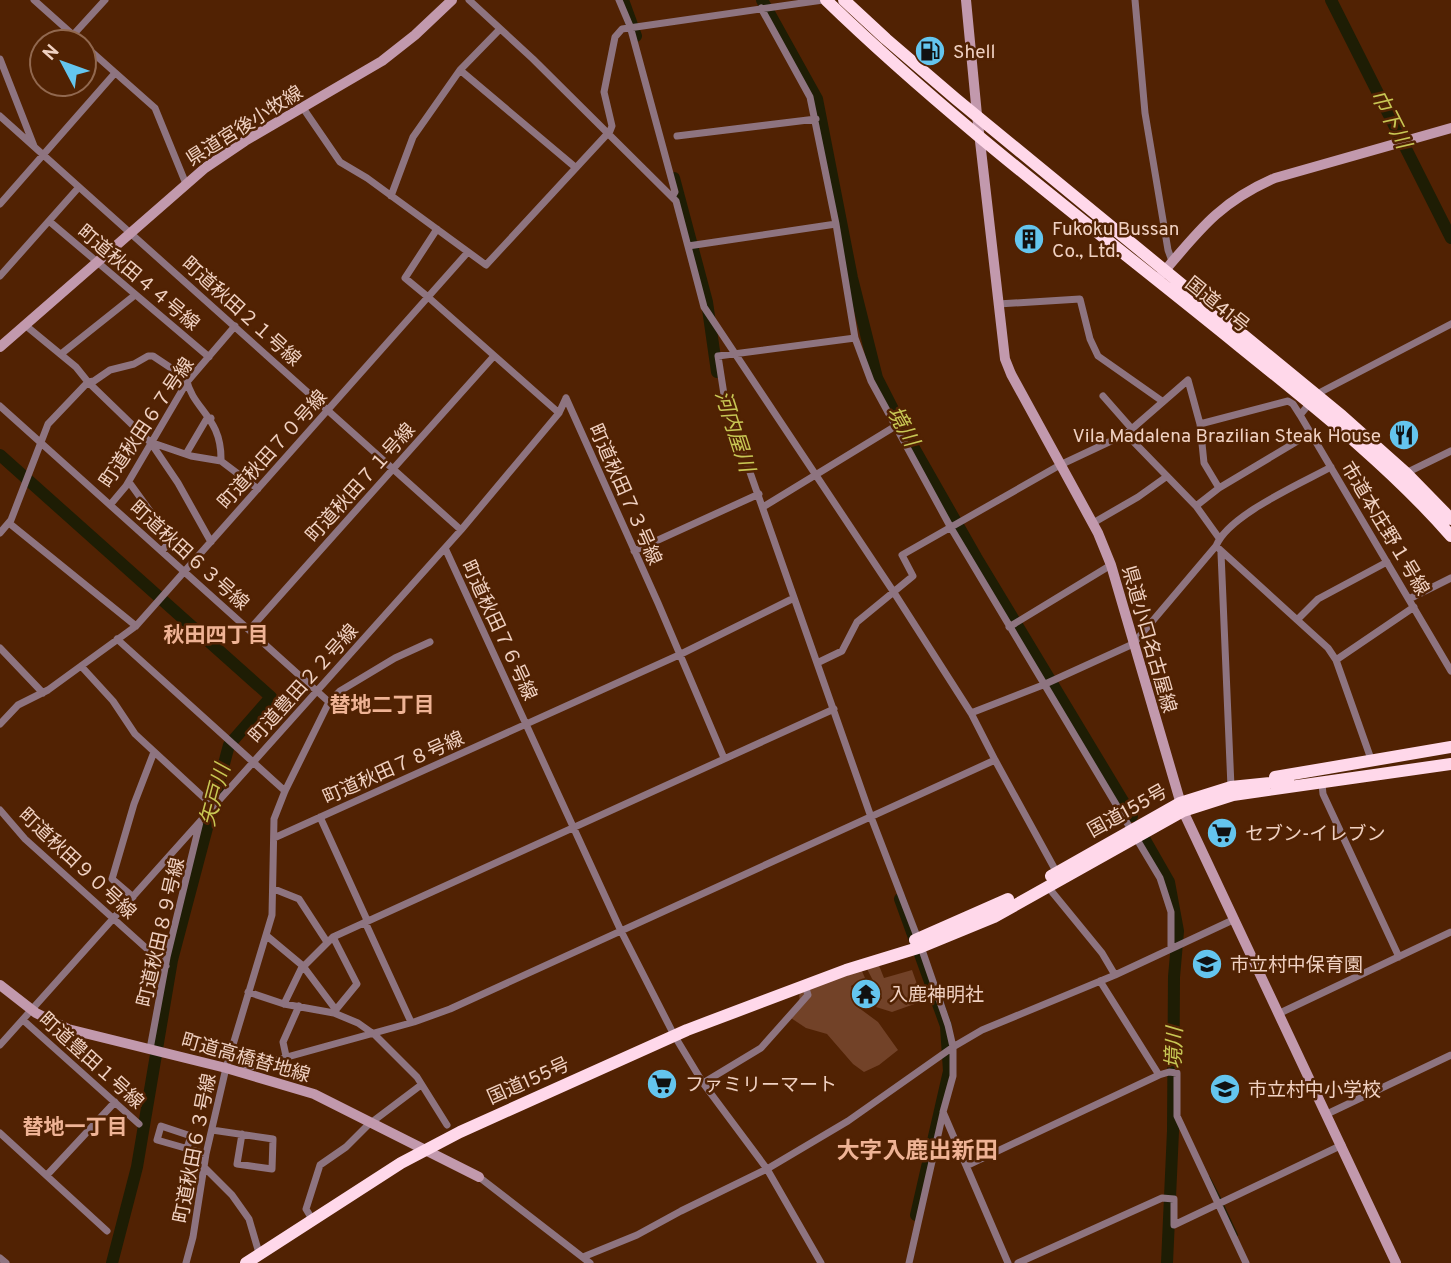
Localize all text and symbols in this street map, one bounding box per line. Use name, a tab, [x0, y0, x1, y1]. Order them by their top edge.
north arrow	[28, 28, 98, 98]
fuel station icon: Shell	[913, 34, 947, 68]
text: N	[38, 40, 65, 66]
place label: Shell	[953, 41, 996, 65]
street label: 県道宮後小牧線	[182, 81, 308, 172]
water label: 巾下川	[1363, 85, 1417, 156]
place label: Fukoku Bussan Co., Ltd.	[1052, 218, 1180, 264]
street label: 町道秋田４４号線	[72, 220, 204, 337]
building icon: Fukoku Bussan Co., Ltd.	[1012, 222, 1046, 256]
street label: 町道秋田２１号線	[176, 253, 305, 372]
street label: 国道41号	[1180, 272, 1254, 339]
street label: 町道秋田６７号線	[95, 353, 200, 493]
street label: 町道秋田７０号線	[214, 386, 333, 515]
water label: 河内屋川	[708, 387, 760, 477]
water label: 境川	[880, 402, 925, 453]
restaurant icon: Vila Madalena Brazilian Steak House	[1387, 418, 1421, 452]
street label: 町道秋田７１号線	[302, 419, 421, 548]
street label: 町道秋田７３号線	[582, 420, 666, 569]
place label: Vila Madalena Brazilian Steak House	[1072, 425, 1381, 449]
street label: 市道本庄野１号線	[1335, 458, 1434, 600]
street label: 町道秋田６３号線	[124, 497, 253, 616]
street label: 町道秋田７６号線	[455, 557, 541, 705]
street label: 県道小口名古屋線	[1116, 563, 1181, 716]
street label: 町道豊田２２号線	[245, 620, 364, 749]
district label: 秋田四丁目	[164, 623, 269, 650]
district label: 替地二丁目	[330, 693, 435, 720]
street label: 町道秋田７８号線	[319, 727, 468, 811]
water label: 矢戸川	[195, 760, 238, 829]
street label: 国道155号	[1084, 780, 1172, 844]
street label: 町道秋田９０号線	[13, 804, 140, 925]
supermarket icon: セブン-イレブン	[1205, 816, 1239, 850]
place label: セブン-イレブン	[1245, 823, 1386, 847]
street label: 町道秋田８９号線	[133, 856, 191, 1009]
school or university icon: 市立村中保育園	[1190, 947, 1224, 981]
place label: 市立村中保育園	[1230, 954, 1363, 978]
temple icon: 入鹿神明社	[849, 977, 883, 1011]
place label: 入鹿神明社	[889, 984, 984, 1008]
street label: 町道豊田１号線	[33, 1008, 148, 1115]
water label: 境川	[1161, 1025, 1190, 1070]
street label: 町道高橋替地線	[178, 1029, 313, 1089]
street label: 国道155号	[484, 1053, 574, 1111]
supermarket icon: ファミリーマート	[645, 1067, 679, 1101]
street label: 町道秋田６３号線	[170, 1071, 222, 1225]
school or university icon: 市立村中小学校	[1208, 1072, 1242, 1106]
place label: ファミリーマート	[685, 1074, 837, 1098]
place label: 市立村中小学校	[1248, 1079, 1381, 1103]
district label: 替地一丁目	[23, 1115, 128, 1142]
district label: 大字入鹿出新田	[837, 1138, 998, 1167]

